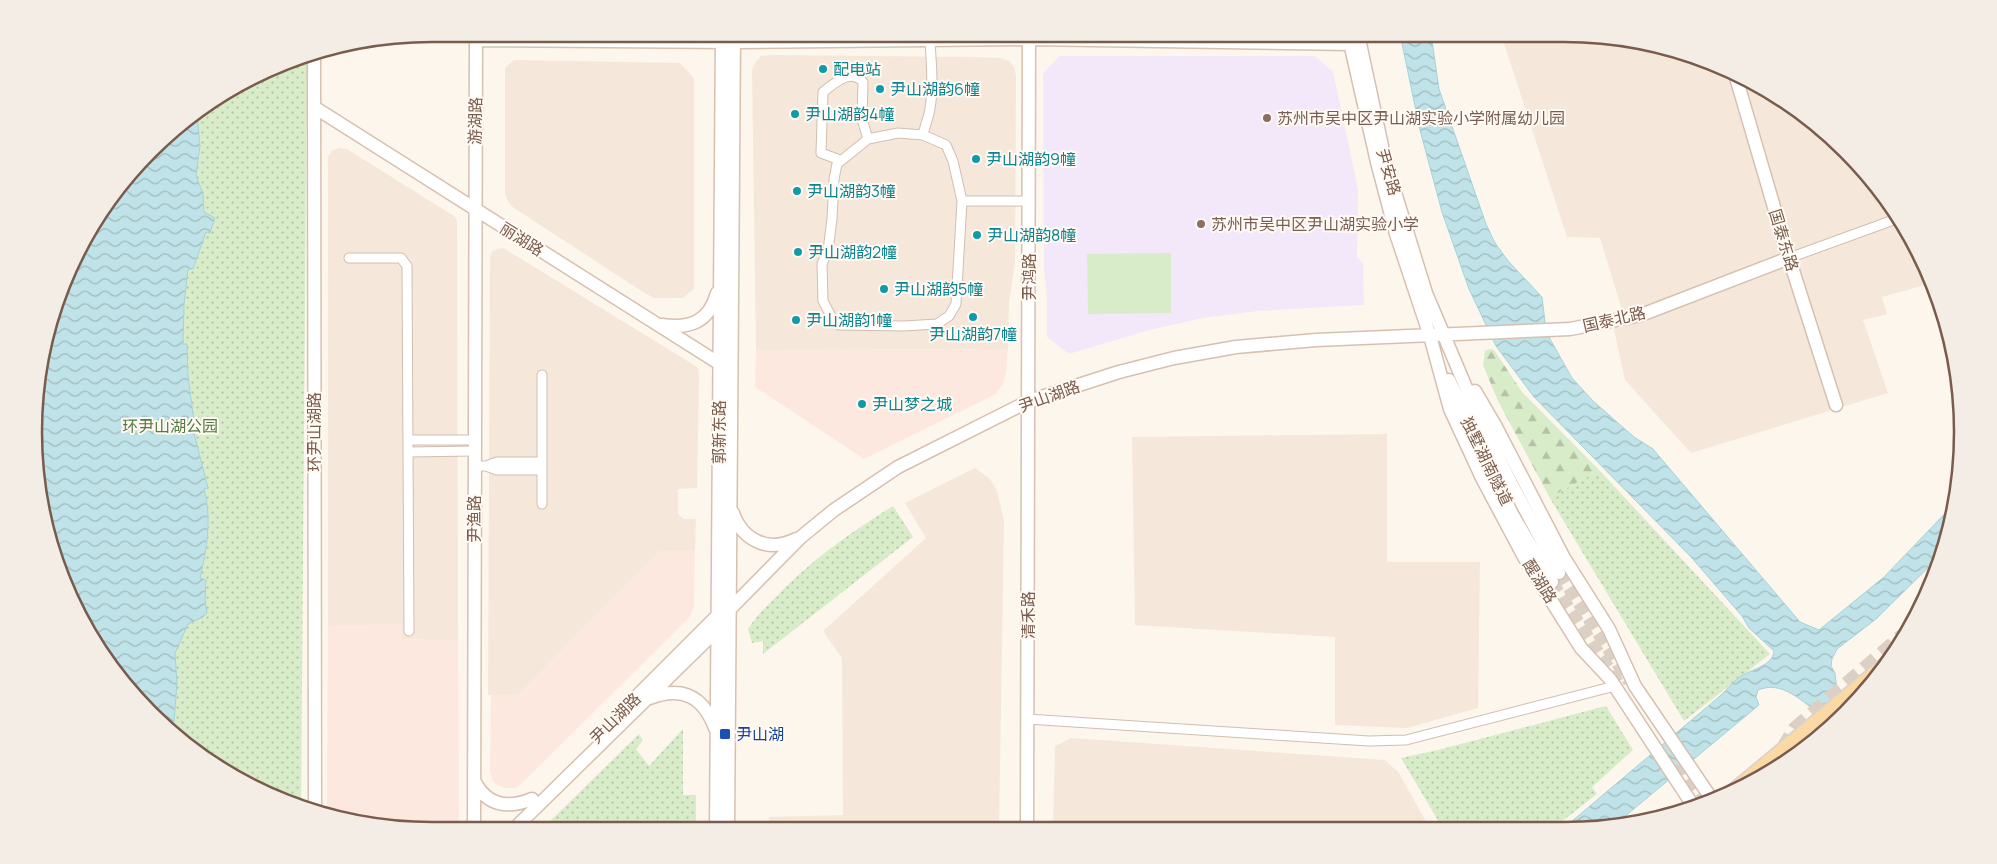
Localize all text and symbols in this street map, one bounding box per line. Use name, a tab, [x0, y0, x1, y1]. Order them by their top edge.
place label: 配电站	[833, 58, 881, 80]
marker: 配电站	[817, 63, 829, 75]
place label: 尹山湖韵6幢	[890, 78, 980, 100]
marker: 尹山湖韵6幢	[874, 83, 886, 95]
street label: 游湖路	[464, 97, 486, 145]
place label: 尹山湖韵4幢	[805, 103, 894, 125]
place label: 苏州市吴中区尹山湖实验小学附属幼儿园	[1277, 107, 1565, 129]
marker: 尹山湖韵4幢	[789, 108, 801, 120]
marker: 苏州市吴中区尹山湖实验小学附属幼儿园	[1261, 112, 1273, 124]
street label: 尹安路	[1372, 146, 1406, 198]
place label: 尹山湖韵9幢	[986, 148, 1076, 170]
marker: 尹山湖韵9幢	[970, 153, 982, 165]
place label: 尹山湖韵3幢	[807, 180, 896, 202]
marker: 尹山湖韵3幢	[791, 185, 803, 197]
street label: 国泰东路	[1764, 206, 1804, 274]
place label: 苏州市吴中区尹山湖实验小学	[1211, 213, 1419, 235]
street label: 丽湖路	[496, 217, 548, 261]
marker: 苏州市吴中区尹山湖实验小学	[1195, 218, 1207, 230]
place label: 尹山湖韵8幢	[987, 224, 1076, 246]
marker: 尹山湖韵8幢	[971, 229, 983, 241]
place label: 尹山湖韵2幢	[808, 241, 897, 263]
marker: 尹山湖韵2幢	[792, 246, 804, 258]
street label: 尹鸿路	[1018, 253, 1040, 301]
place label: 尹山湖韵5幢	[894, 278, 983, 300]
marker: 尹山湖韵5幢	[878, 283, 890, 295]
street label: 国泰北路	[1580, 301, 1648, 337]
place label: 尹山湖韵1幢	[806, 309, 892, 331]
marker: 尹山湖韵7幢	[967, 311, 979, 323]
marker: 尹山湖韵1幢	[790, 314, 802, 326]
place label: 尹山湖韵7幢	[929, 323, 1017, 345]
street label: 尹山湖路	[1015, 375, 1083, 417]
street label: 环尹山湖路	[303, 392, 325, 472]
place label: 尹山梦之城	[872, 393, 952, 415]
marker: 尹山梦之城	[856, 398, 868, 410]
street label: 郭新东路	[708, 400, 730, 464]
street label: 独墅湖南隧道	[1456, 413, 1518, 509]
park label: 环尹山湖公园	[122, 415, 218, 437]
street label: 尹渔路	[463, 495, 485, 543]
street label: 醒湖路	[1518, 555, 1562, 607]
street label: 清禾路	[1017, 591, 1039, 639]
street label: 尹山湖路	[585, 688, 645, 748]
place label: 尹山湖	[736, 723, 784, 745]
marker: 尹山湖	[718, 727, 732, 741]

